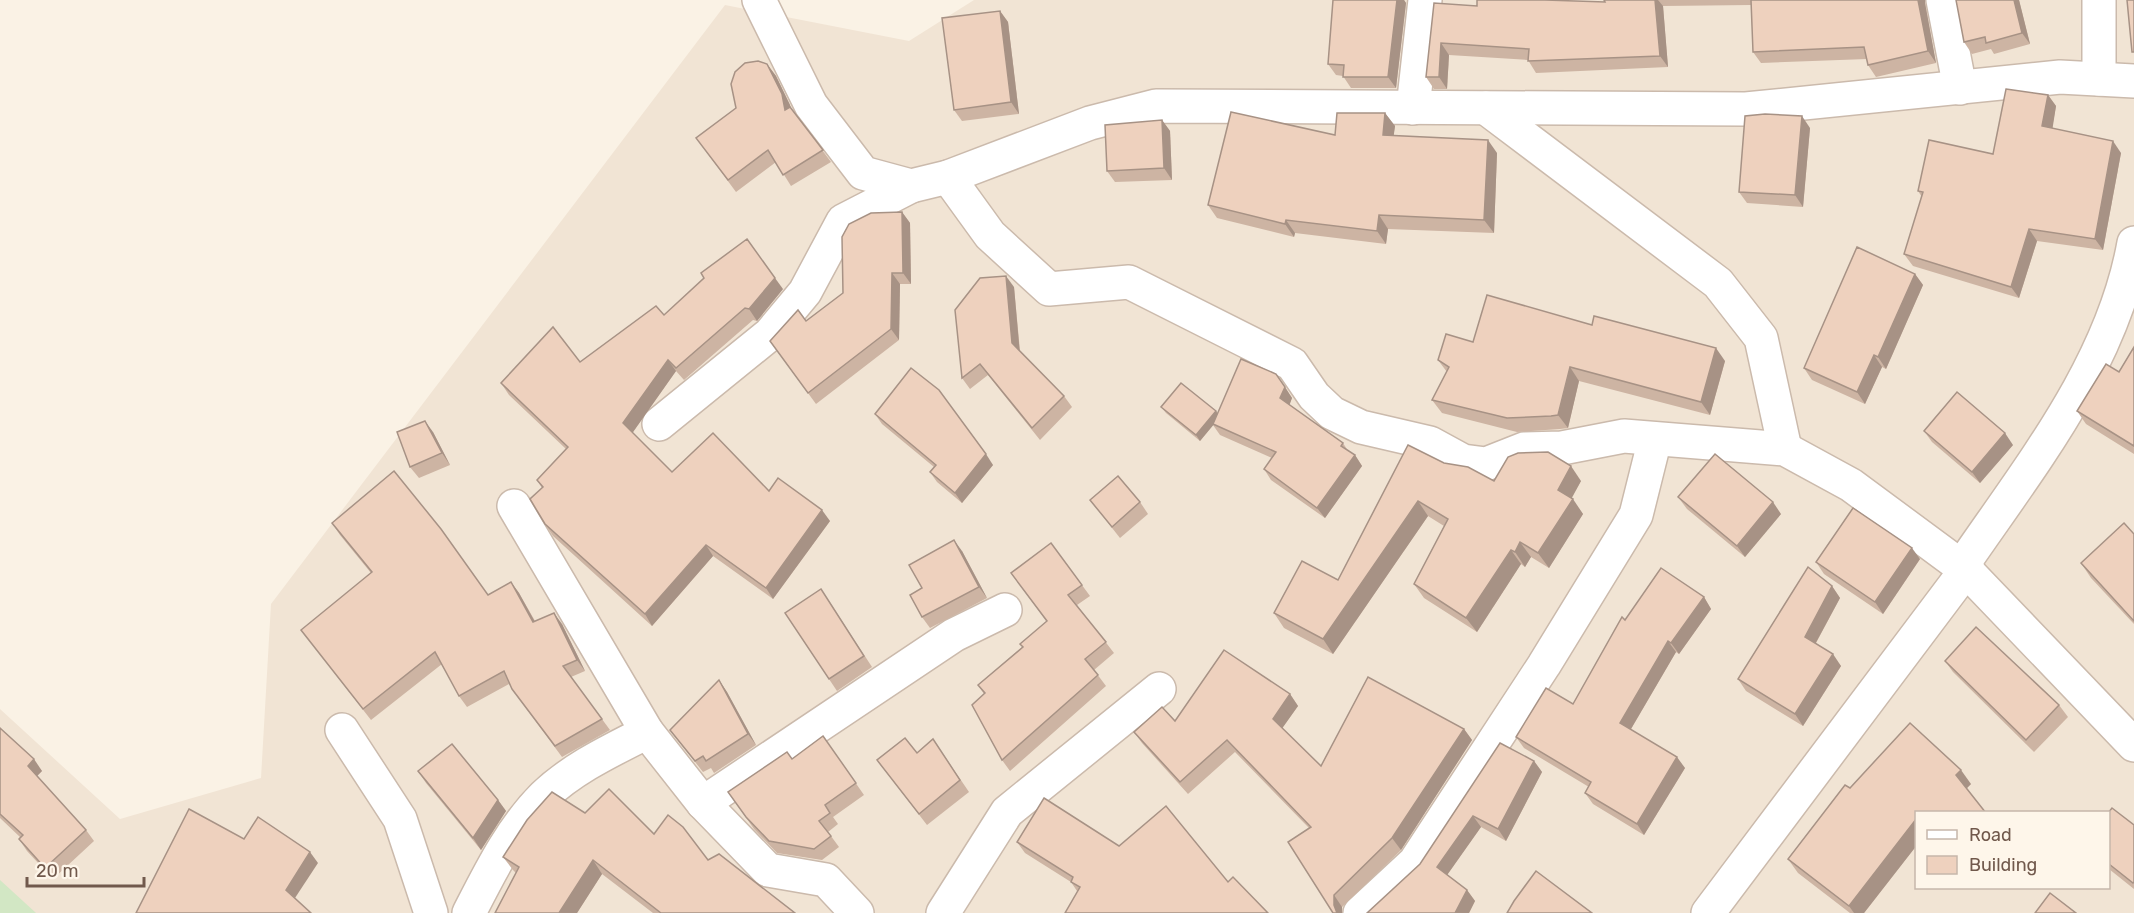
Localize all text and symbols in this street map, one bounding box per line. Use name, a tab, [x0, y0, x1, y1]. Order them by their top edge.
legend	[1915, 811, 2110, 889]
text: Road	[1969, 824, 2012, 846]
scale bar	[27, 850, 144, 888]
text: Building	[1969, 854, 2037, 876]
text: 20 m	[36, 860, 78, 882]

